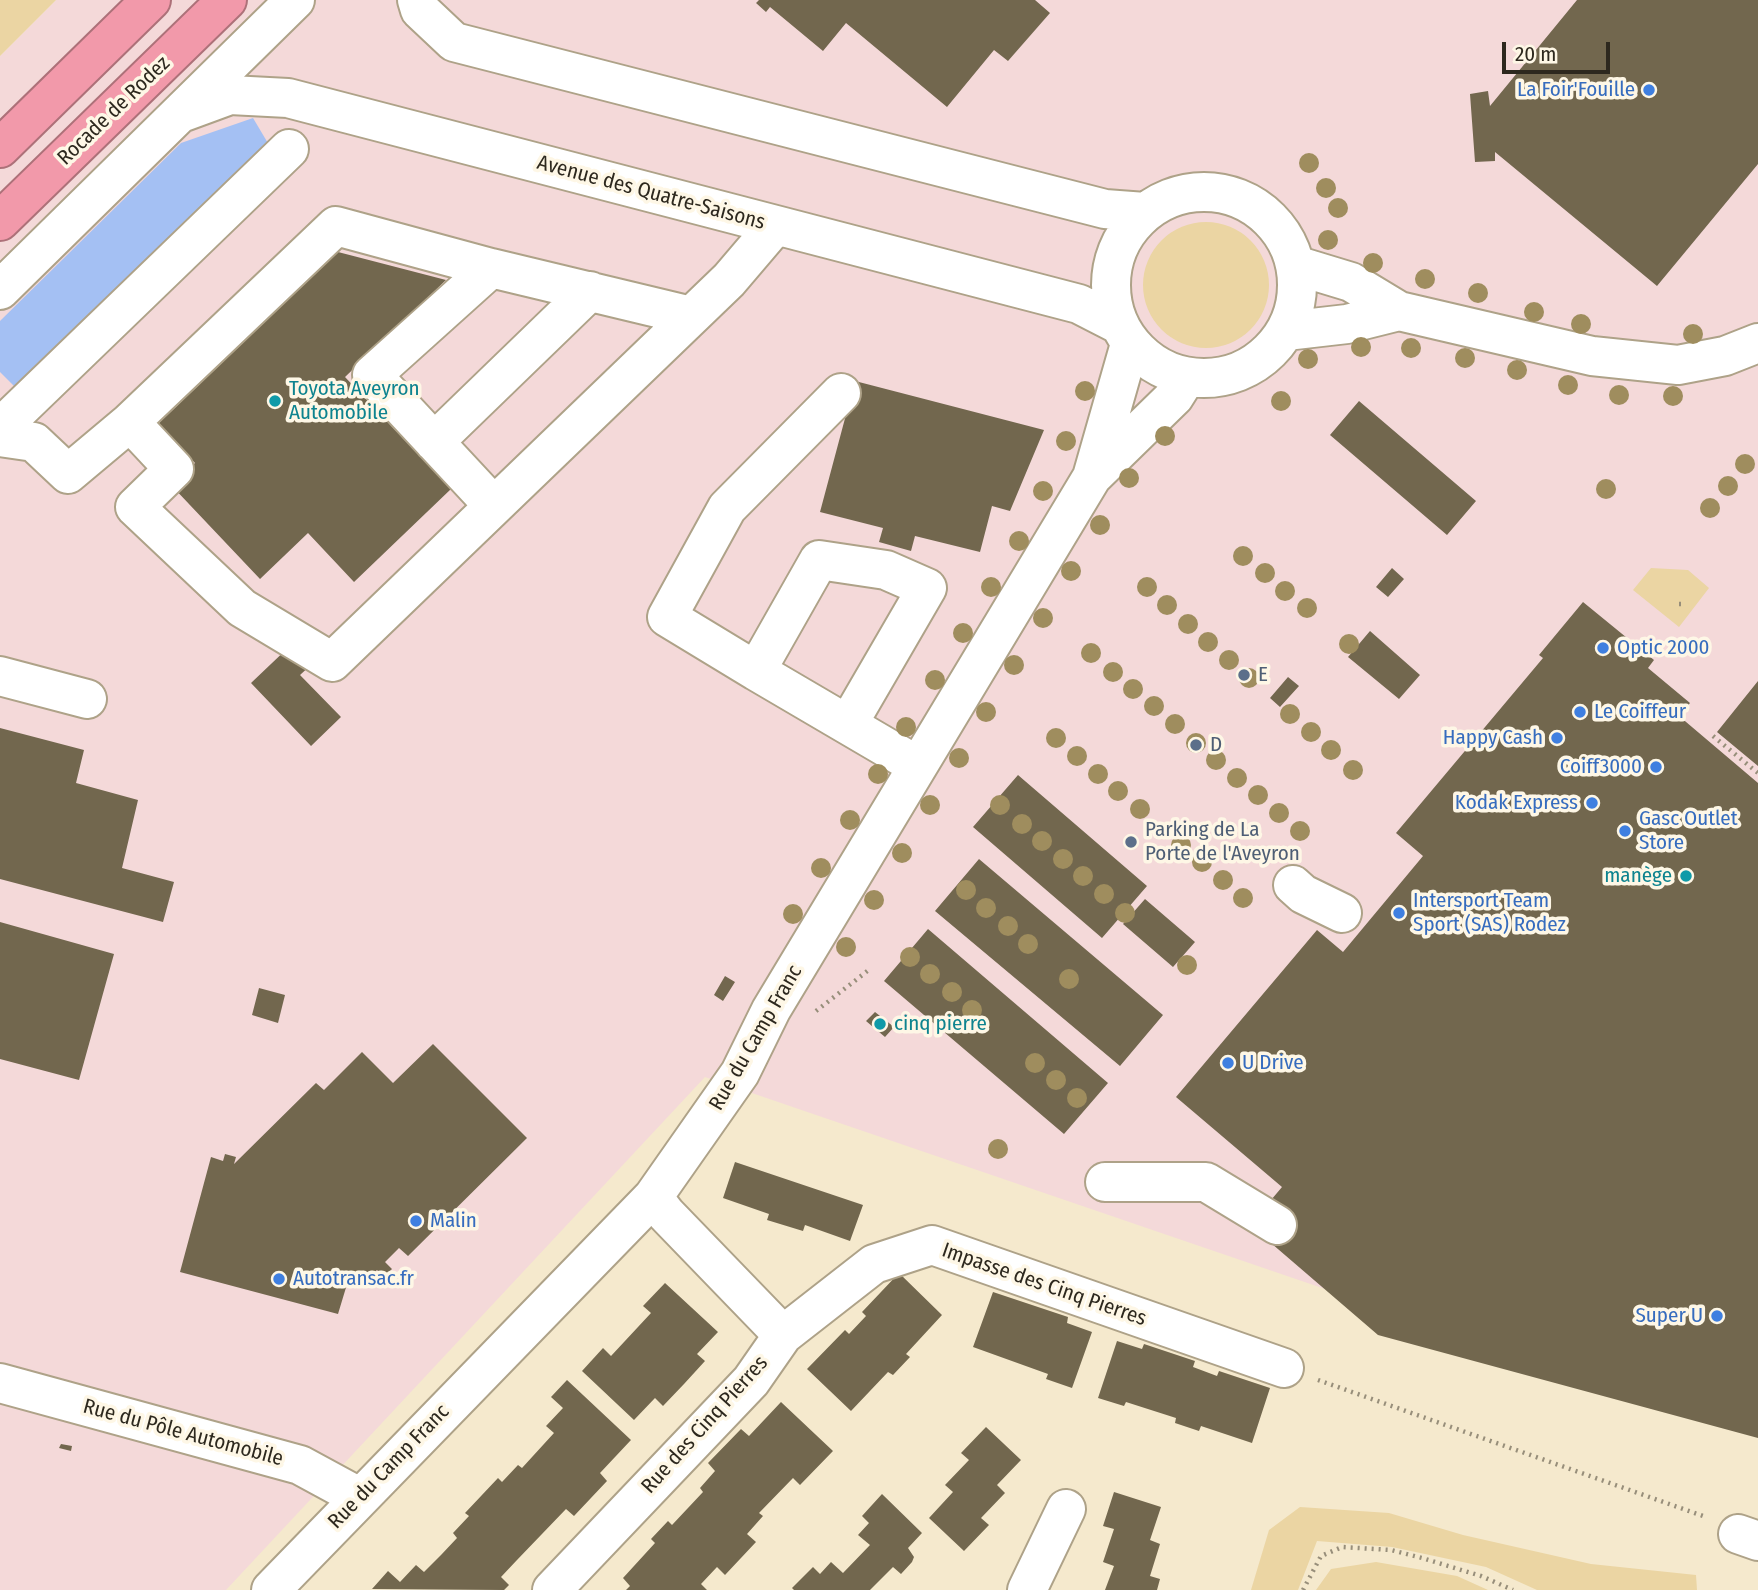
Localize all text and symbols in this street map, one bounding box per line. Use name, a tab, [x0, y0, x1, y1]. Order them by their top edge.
scale bar	[1506, 28, 1614, 72]
text: 20 m	[1515, 41, 1556, 67]
street label: Rocade de Rodez	[53, 51, 175, 171]
place label: La Foir'Fouille	[1517, 77, 1635, 103]
marker: La Foir'Fouille	[1641, 82, 1657, 98]
street label: Avenue des Quatre-Saisons	[534, 150, 768, 236]
place label: Toyota Aveyron Automobile	[289, 376, 420, 426]
marker: Toyota Aveyron Automobile	[267, 393, 283, 409]
place label: Optic 2000	[1617, 635, 1710, 661]
marker: Optic 2000	[1595, 640, 1611, 656]
place label: E	[1258, 662, 1268, 688]
marker: E	[1236, 667, 1252, 683]
place label: Le Coiffeur	[1594, 699, 1686, 725]
marker: Le Coiffeur	[1572, 704, 1588, 720]
place label: Happy Cash	[1443, 725, 1543, 751]
marker: Happy Cash	[1549, 730, 1565, 746]
place label: D	[1210, 732, 1222, 758]
marker: D	[1188, 737, 1204, 753]
place label: Coiff3000	[1560, 754, 1642, 780]
marker: Coiff3000	[1648, 759, 1664, 775]
place label: Kodak Express	[1455, 790, 1578, 816]
marker: Kodak Express	[1584, 795, 1600, 811]
place label: Gasc Outlet Store	[1639, 806, 1738, 856]
place label: Parking de La Porte de l'Aveyron	[1145, 817, 1300, 867]
marker: Gasc Outlet Store	[1617, 823, 1633, 839]
marker: Parking de La Porte de l'Aveyron	[1123, 834, 1139, 850]
place label: manège	[1604, 863, 1672, 889]
marker: manège	[1678, 868, 1694, 884]
place label: Intersport Team Sport (SAS) Rodez	[1413, 888, 1566, 938]
marker: Intersport Team Sport (SAS) Rodez	[1391, 905, 1407, 921]
street label: Rue du Camp Franc	[704, 961, 808, 1115]
place label: cinq pierre	[894, 1011, 987, 1037]
marker: cinq pierre	[872, 1016, 888, 1032]
place label: U Drive	[1242, 1050, 1304, 1076]
marker: U Drive	[1220, 1055, 1236, 1071]
place label: Malin	[430, 1208, 477, 1234]
marker: Malin	[408, 1213, 424, 1229]
street label: Impasse des Cinq Pierres	[938, 1238, 1150, 1332]
place label: Autotransac.fr	[293, 1266, 414, 1292]
marker: Autotransac.fr	[271, 1271, 287, 1287]
place label: Super U	[1635, 1303, 1703, 1329]
marker: Super U	[1709, 1308, 1725, 1324]
street label: Rue des Cinq Pierres	[637, 1351, 773, 1499]
street label: Rue du Pôle Automobile	[80, 1394, 286, 1472]
street label: Rue du Camp Franc	[323, 1399, 455, 1535]

